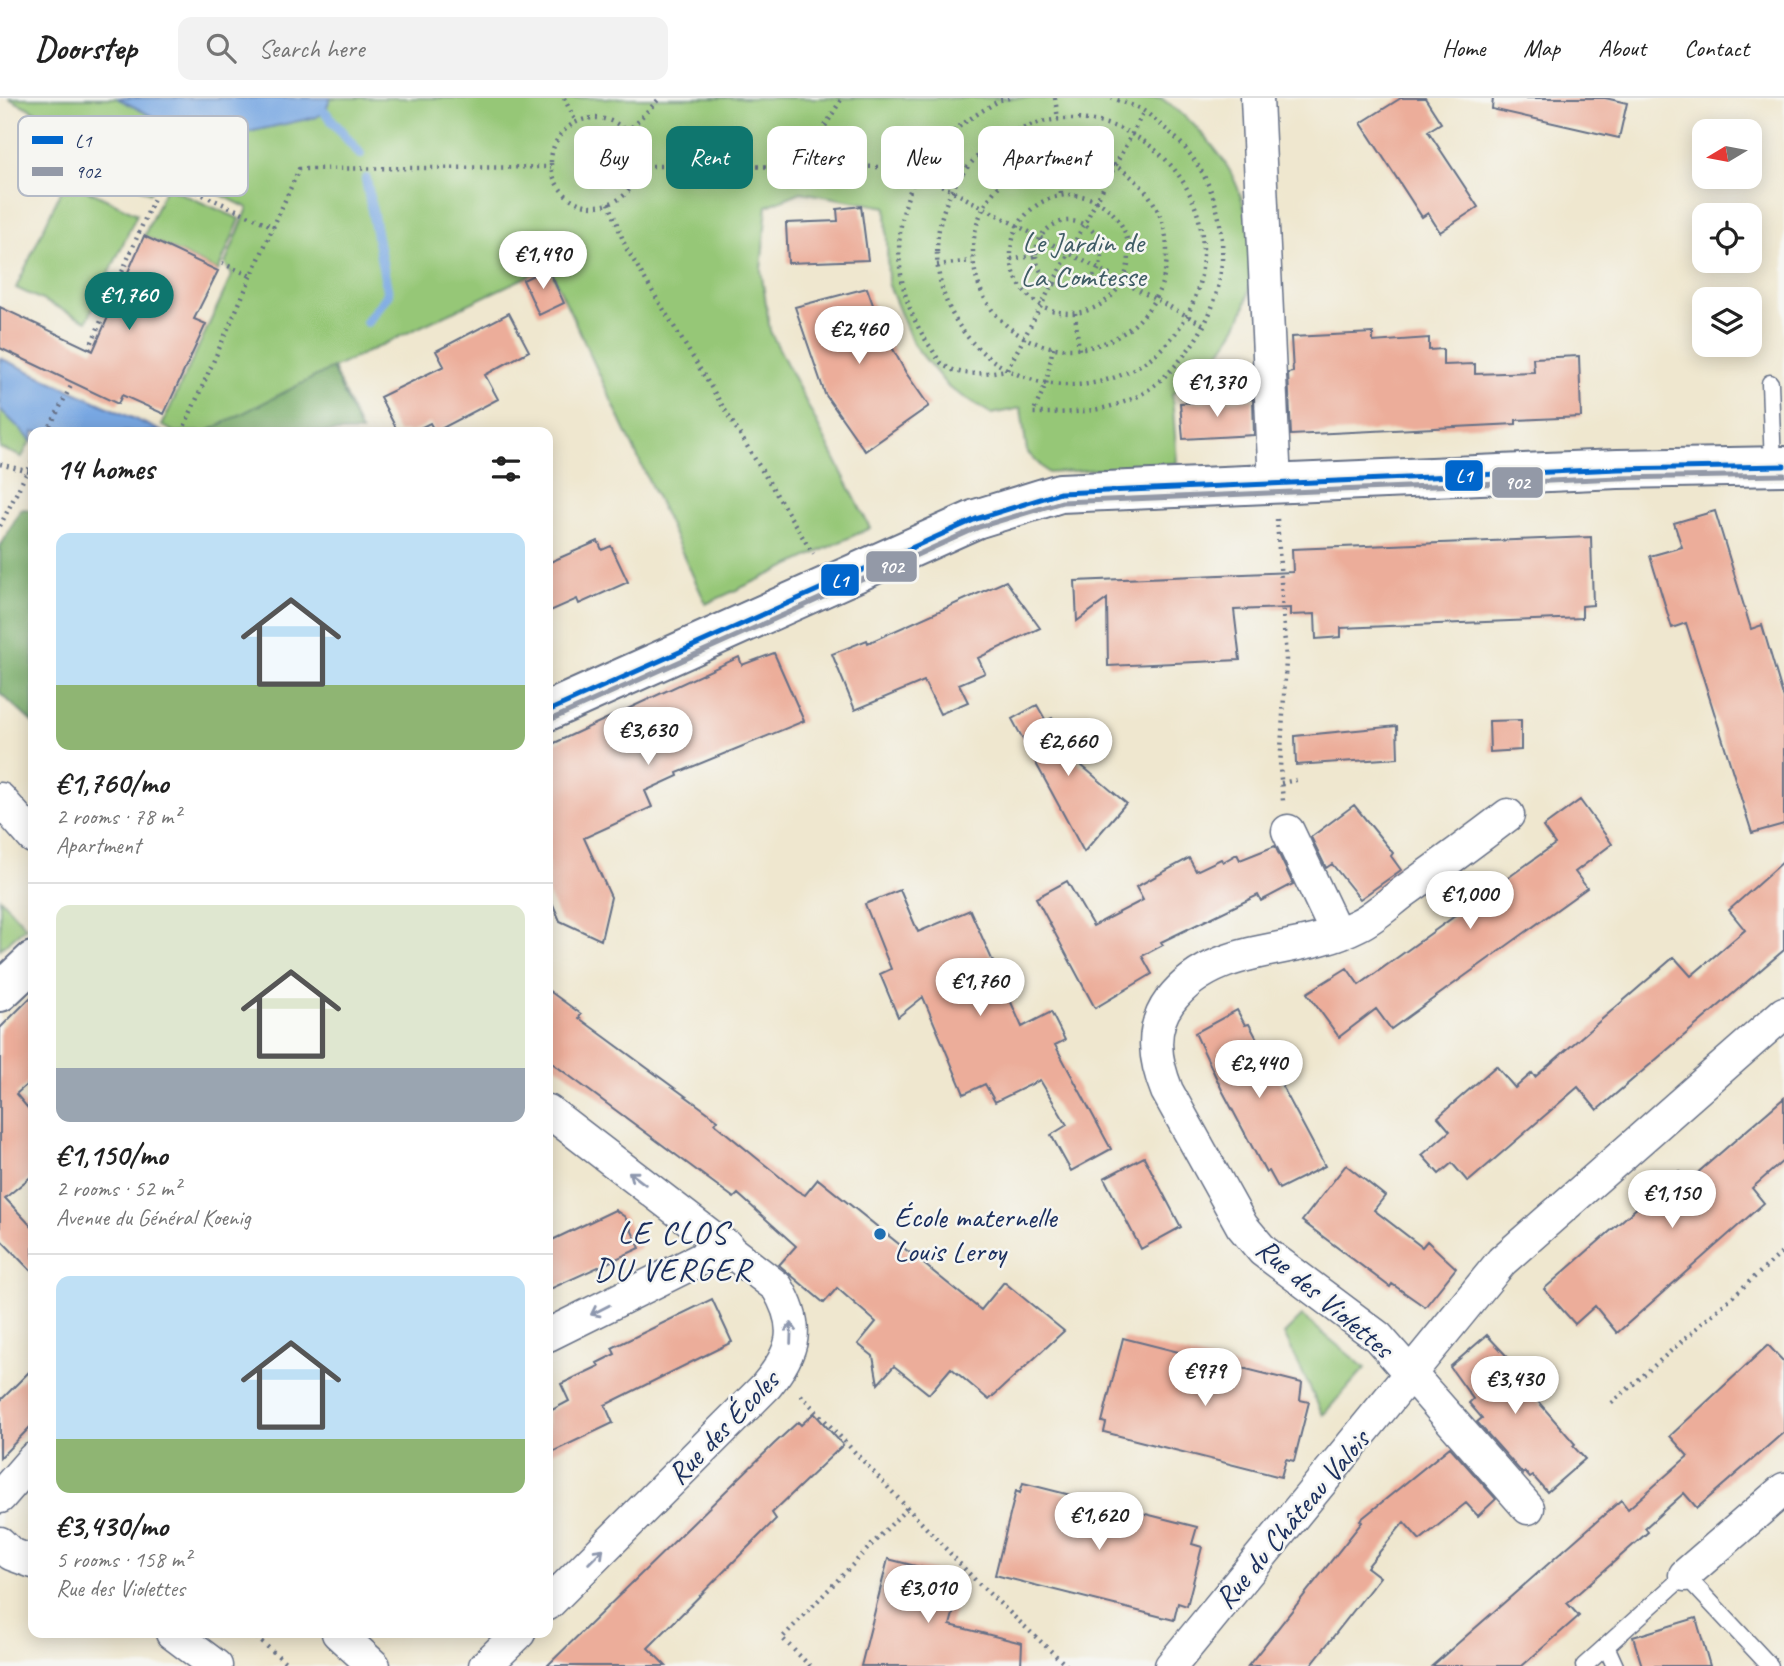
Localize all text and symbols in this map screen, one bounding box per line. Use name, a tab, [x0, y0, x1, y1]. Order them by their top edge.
search box	[178, 17, 668, 80]
text: Doorstep	[35, 27, 136, 69]
icon: search	[202, 29, 240, 67]
text: Search here	[258, 32, 364, 65]
text: Home	[1442, 33, 1485, 63]
text: Map	[1523, 33, 1560, 63]
text: About	[1598, 33, 1646, 63]
text: Contact	[1684, 33, 1749, 63]
legend	[18, 116, 248, 196]
north arrow	[1692, 119, 1762, 189]
map controls	[1692, 119, 1762, 357]
chip: Buy	[574, 126, 652, 189]
chip: Rent	[666, 126, 753, 189]
chip: Filters	[767, 126, 867, 189]
chip: New	[881, 126, 964, 189]
chip: Apartment	[978, 126, 1114, 189]
text: L1	[75, 129, 93, 153]
text: 902	[75, 160, 102, 184]
button: locate	[1692, 203, 1762, 273]
park label: Le Jardin de La Comtesse	[1021, 223, 1148, 295]
pin: €1,490	[486, 232, 600, 291]
text: €1,490	[515, 239, 571, 268]
pin: €1,760	[72, 272, 186, 332]
text: €1,760	[101, 280, 157, 309]
button: layers	[1692, 287, 1762, 357]
pin: €2,460	[802, 306, 916, 366]
text: €2,460	[831, 314, 887, 343]
pin: €1,370	[1160, 360, 1274, 419]
text: €1,370	[1189, 367, 1245, 396]
text: 14 homes	[56, 450, 154, 488]
icon: filters	[487, 450, 525, 488]
line badge: L1	[1444, 459, 1484, 492]
text: L1	[1456, 464, 1475, 488]
line badge: 902	[1491, 466, 1544, 499]
text: 902	[1504, 471, 1532, 495]
line badge: 902	[865, 550, 918, 583]
text: 902	[878, 555, 906, 579]
line badge: L1	[820, 563, 860, 597]
text: L1	[832, 569, 851, 593]
icon: home	[228, 579, 354, 705]
pin: €3,630	[591, 708, 705, 767]
text: €3,630	[620, 715, 676, 744]
pin: €2,660	[1011, 718, 1125, 778]
text: €2,660	[1039, 726, 1097, 755]
text: €1,760/mo	[56, 764, 168, 802]
text: 2 rooms · 78 m²	[56, 802, 180, 831]
text: Apartment	[56, 831, 141, 860]
pin: €1,000	[1413, 872, 1527, 931]
text: €1,000	[1442, 879, 1498, 908]
icon: home	[228, 951, 354, 1077]
pin: €1,760	[923, 958, 1037, 1018]
text: €1,760	[952, 966, 1008, 995]
pin: €2,440	[1202, 1040, 1316, 1100]
text: €2,440	[1231, 1048, 1287, 1077]
text: €1,150/mo	[56, 1136, 167, 1174]
pin: €1,150	[1615, 1170, 1729, 1230]
one-way arrow	[628, 1171, 647, 1186]
text: 2 rooms · 52 m²	[56, 1174, 180, 1203]
text: €1,150	[1644, 1178, 1700, 1207]
place label: École maternelle Louis Leroy	[894, 1198, 1059, 1270]
text: Avenue du Général Koenig	[56, 1203, 251, 1232]
district label: LE CLOS DU VERGER	[594, 1212, 754, 1290]
marker: École maternelle Louis Leroy	[872, 1226, 888, 1242]
street label: Rue des Violettes	[1248, 1229, 1404, 1368]
one-way arrow	[590, 1303, 611, 1317]
icon: home	[228, 1322, 354, 1448]
one-way arrow	[785, 1322, 798, 1345]
pin: €979	[1164, 1348, 1246, 1408]
text: €979	[1185, 1356, 1225, 1385]
pin: €3,430	[1458, 1356, 1572, 1416]
street label: Rue des Écoles	[659, 1360, 789, 1492]
text: €3,430	[1487, 1364, 1543, 1393]
street label: Rue du Château Valois	[1206, 1420, 1380, 1616]
pin: €1,620	[1042, 1492, 1156, 1552]
text: €1,620	[1071, 1500, 1127, 1529]
text: €3,430/mo	[56, 1507, 168, 1545]
text: 5 rooms · 158 m²	[56, 1545, 191, 1574]
one-way arrow	[587, 1548, 604, 1565]
pin: €3,010	[871, 1566, 985, 1625]
text: €3,010	[900, 1573, 956, 1602]
text: Rue des Violettes	[56, 1574, 185, 1603]

